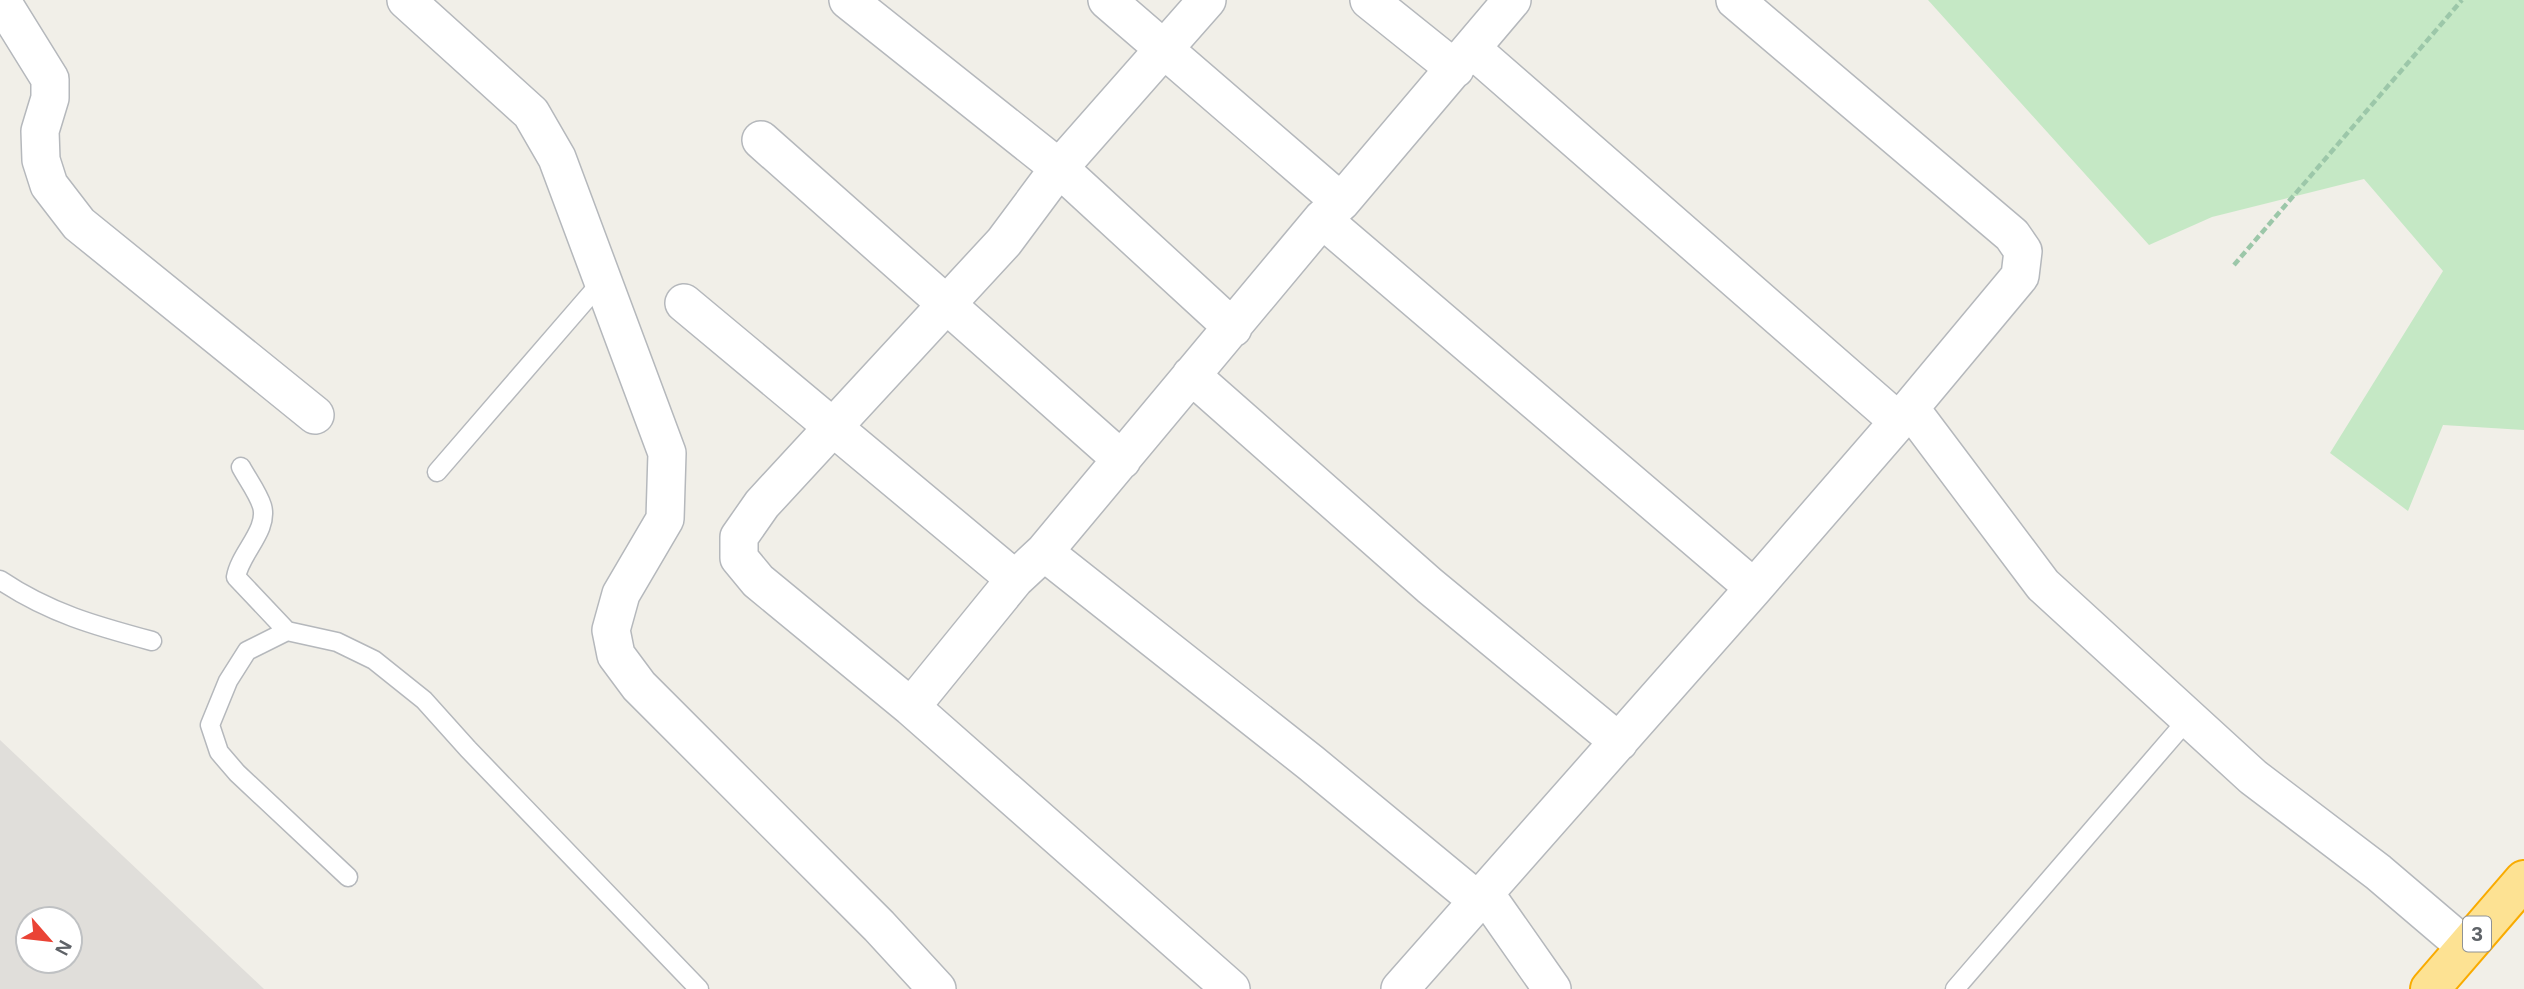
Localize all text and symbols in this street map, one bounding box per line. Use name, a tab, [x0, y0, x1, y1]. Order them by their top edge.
north arrow	[14, 905, 84, 975]
road number: 3	[2463, 916, 2491, 951]
text: N	[51, 937, 76, 959]

